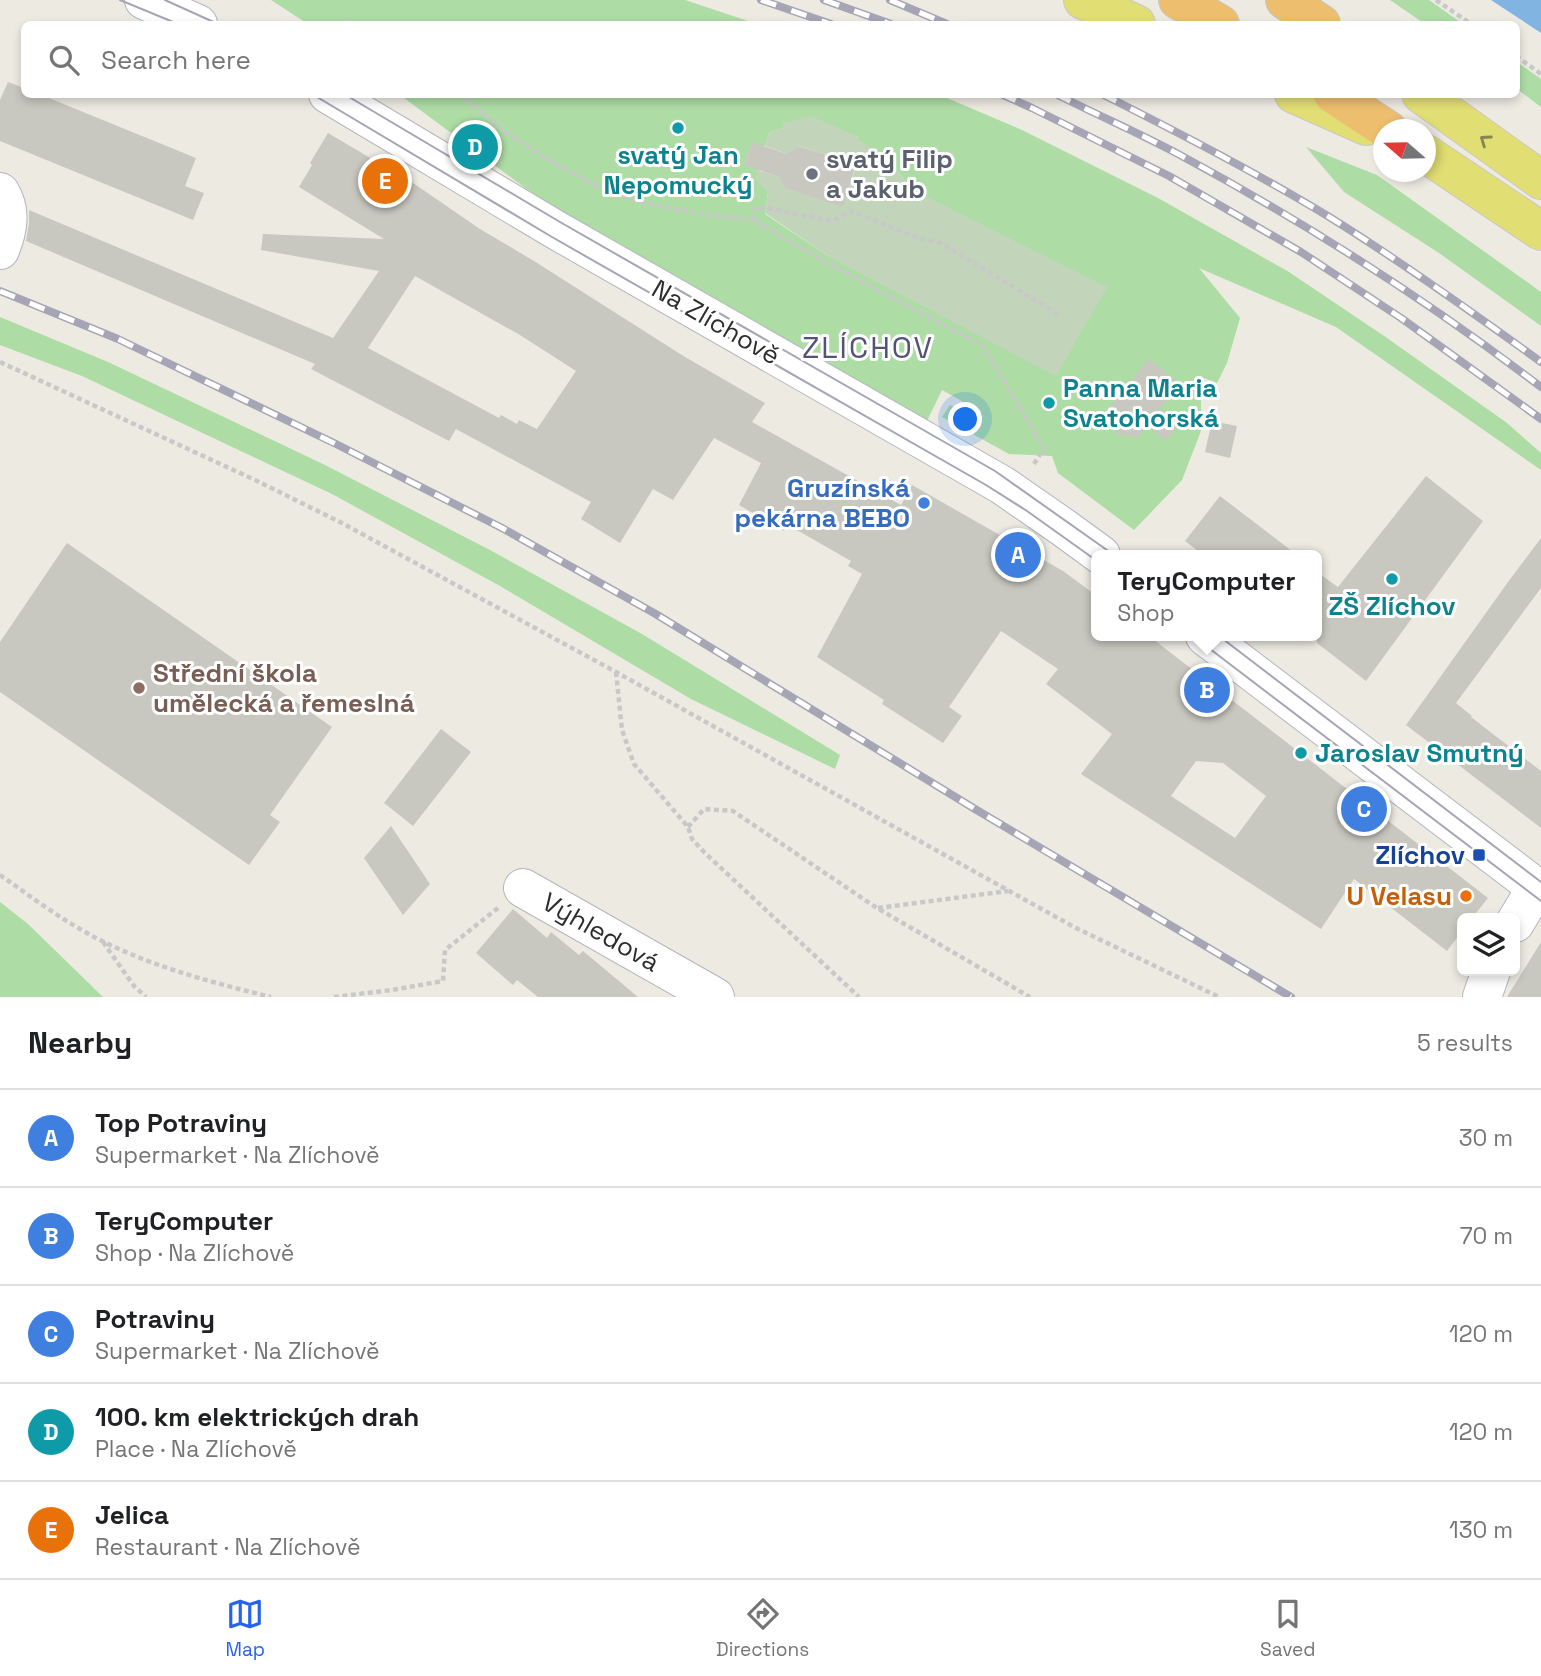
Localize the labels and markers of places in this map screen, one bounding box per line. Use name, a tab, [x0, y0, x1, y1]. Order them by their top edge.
marker: svatý Jan Nepomucký	[670, 120, 686, 136]
pin: D	[452, 121, 498, 173]
place label: svatý Jan Nepomucký	[604, 138, 752, 202]
place label: svatý Filip a Jakub	[826, 142, 953, 206]
pin: E	[362, 155, 408, 207]
marker: svatý Filip a Jakub	[804, 166, 820, 182]
place label: Panna Maria Svatohorská	[1063, 371, 1219, 435]
marker: Panna Maria Svatohorská	[1041, 395, 1057, 411]
place label: Gruzínská pekárna BEBO	[735, 471, 910, 535]
marker: Gruzínská pekárna BEBO	[916, 495, 932, 511]
pin: A	[995, 529, 1041, 581]
marker: ZŠ Zlíchov	[1384, 571, 1400, 587]
place label: ZŠ Zlíchov	[1328, 589, 1456, 623]
place label: Střední škola umělecká a řemeslná	[153, 656, 415, 720]
pin: B	[1184, 664, 1230, 716]
marker: Střední škola umělecká a řemeslná	[131, 680, 147, 696]
place label: Jaroslav Smutný	[1315, 736, 1524, 770]
marker: Jaroslav Smutný	[1293, 745, 1309, 761]
pin: C	[1341, 783, 1387, 835]
place label: Zlíchov	[1375, 838, 1465, 872]
marker: Zlíchov	[1471, 847, 1487, 863]
place label: U Velasu	[1346, 879, 1452, 913]
marker: U Velasu	[1458, 888, 1474, 904]

